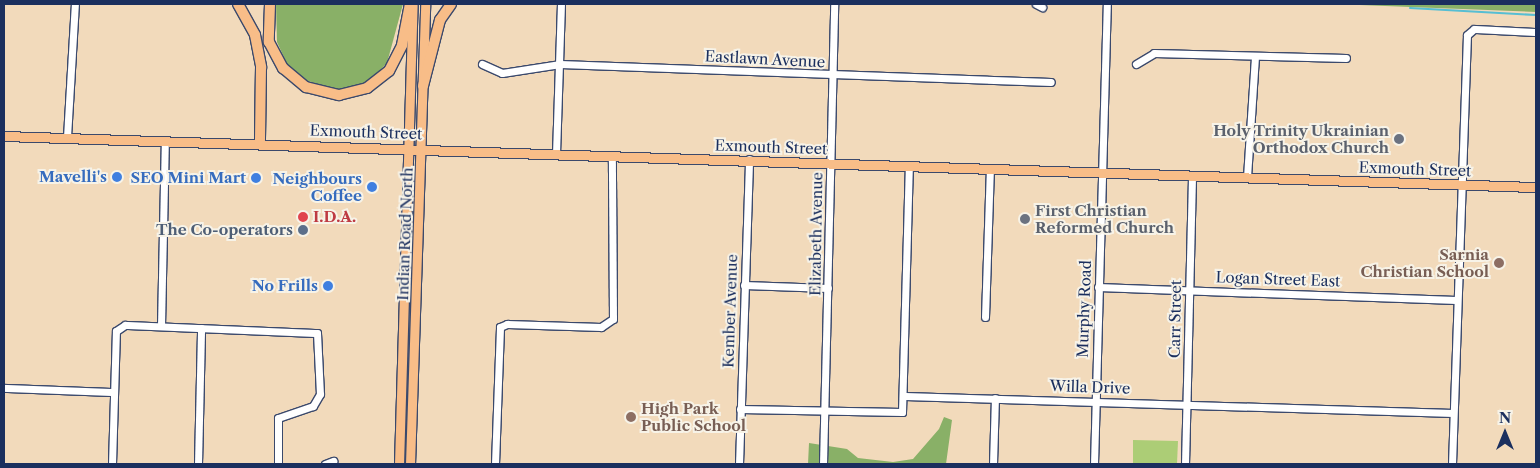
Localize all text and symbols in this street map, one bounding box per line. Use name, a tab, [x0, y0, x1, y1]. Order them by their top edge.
street label: Eastlawn Avenue	[704, 47, 826, 71]
street label: Exmouth Street	[309, 121, 423, 143]
place label: Holy Trinity Ukrainian Orthodox Church	[1212, 121, 1389, 156]
marker: Holy Trinity Ukrainian Orthodox Church	[1393, 133, 1405, 145]
street label: Exmouth Street	[714, 136, 828, 158]
street label: Exmouth Street	[1358, 158, 1472, 180]
street label: Indian Road North	[394, 167, 416, 301]
place label: Mavelli's	[39, 168, 107, 186]
place label: SEO Mini Mart	[130, 169, 246, 187]
place label: Neighbours Coffee	[273, 169, 362, 204]
marker: Mavelli's	[111, 171, 123, 183]
marker: SEO Mini Mart	[250, 172, 262, 184]
street label: Elizabeth Avenue	[806, 172, 826, 296]
marker: Neighbours Coffee	[366, 181, 378, 193]
place label: First Christian Reformed Church	[1035, 201, 1174, 236]
place label: I.D.A.	[313, 208, 356, 226]
marker: I.D.A.	[297, 211, 309, 223]
marker: First Christian Reformed Church	[1019, 213, 1031, 225]
place label: The Co-operators	[156, 221, 293, 239]
marker: The Co-operators	[297, 224, 309, 236]
place label: Sarnia Christian School	[1360, 245, 1489, 280]
street label: Kember Avenue	[719, 253, 741, 369]
marker: Sarnia Christian School	[1493, 257, 1505, 269]
street label: Murphy Road	[1073, 260, 1095, 358]
street label: Logan Street East	[1215, 268, 1341, 290]
place label: No Frills	[252, 277, 318, 295]
marker: No Frills	[322, 280, 334, 292]
street label: Carr Street	[1165, 280, 1185, 358]
street label: Willa Drive	[1049, 377, 1131, 397]
place label: High Park Public School	[641, 399, 746, 434]
north arrow	[1480, 408, 1530, 458]
text: N	[1499, 409, 1511, 427]
marker: High Park Public School	[625, 411, 637, 423]

